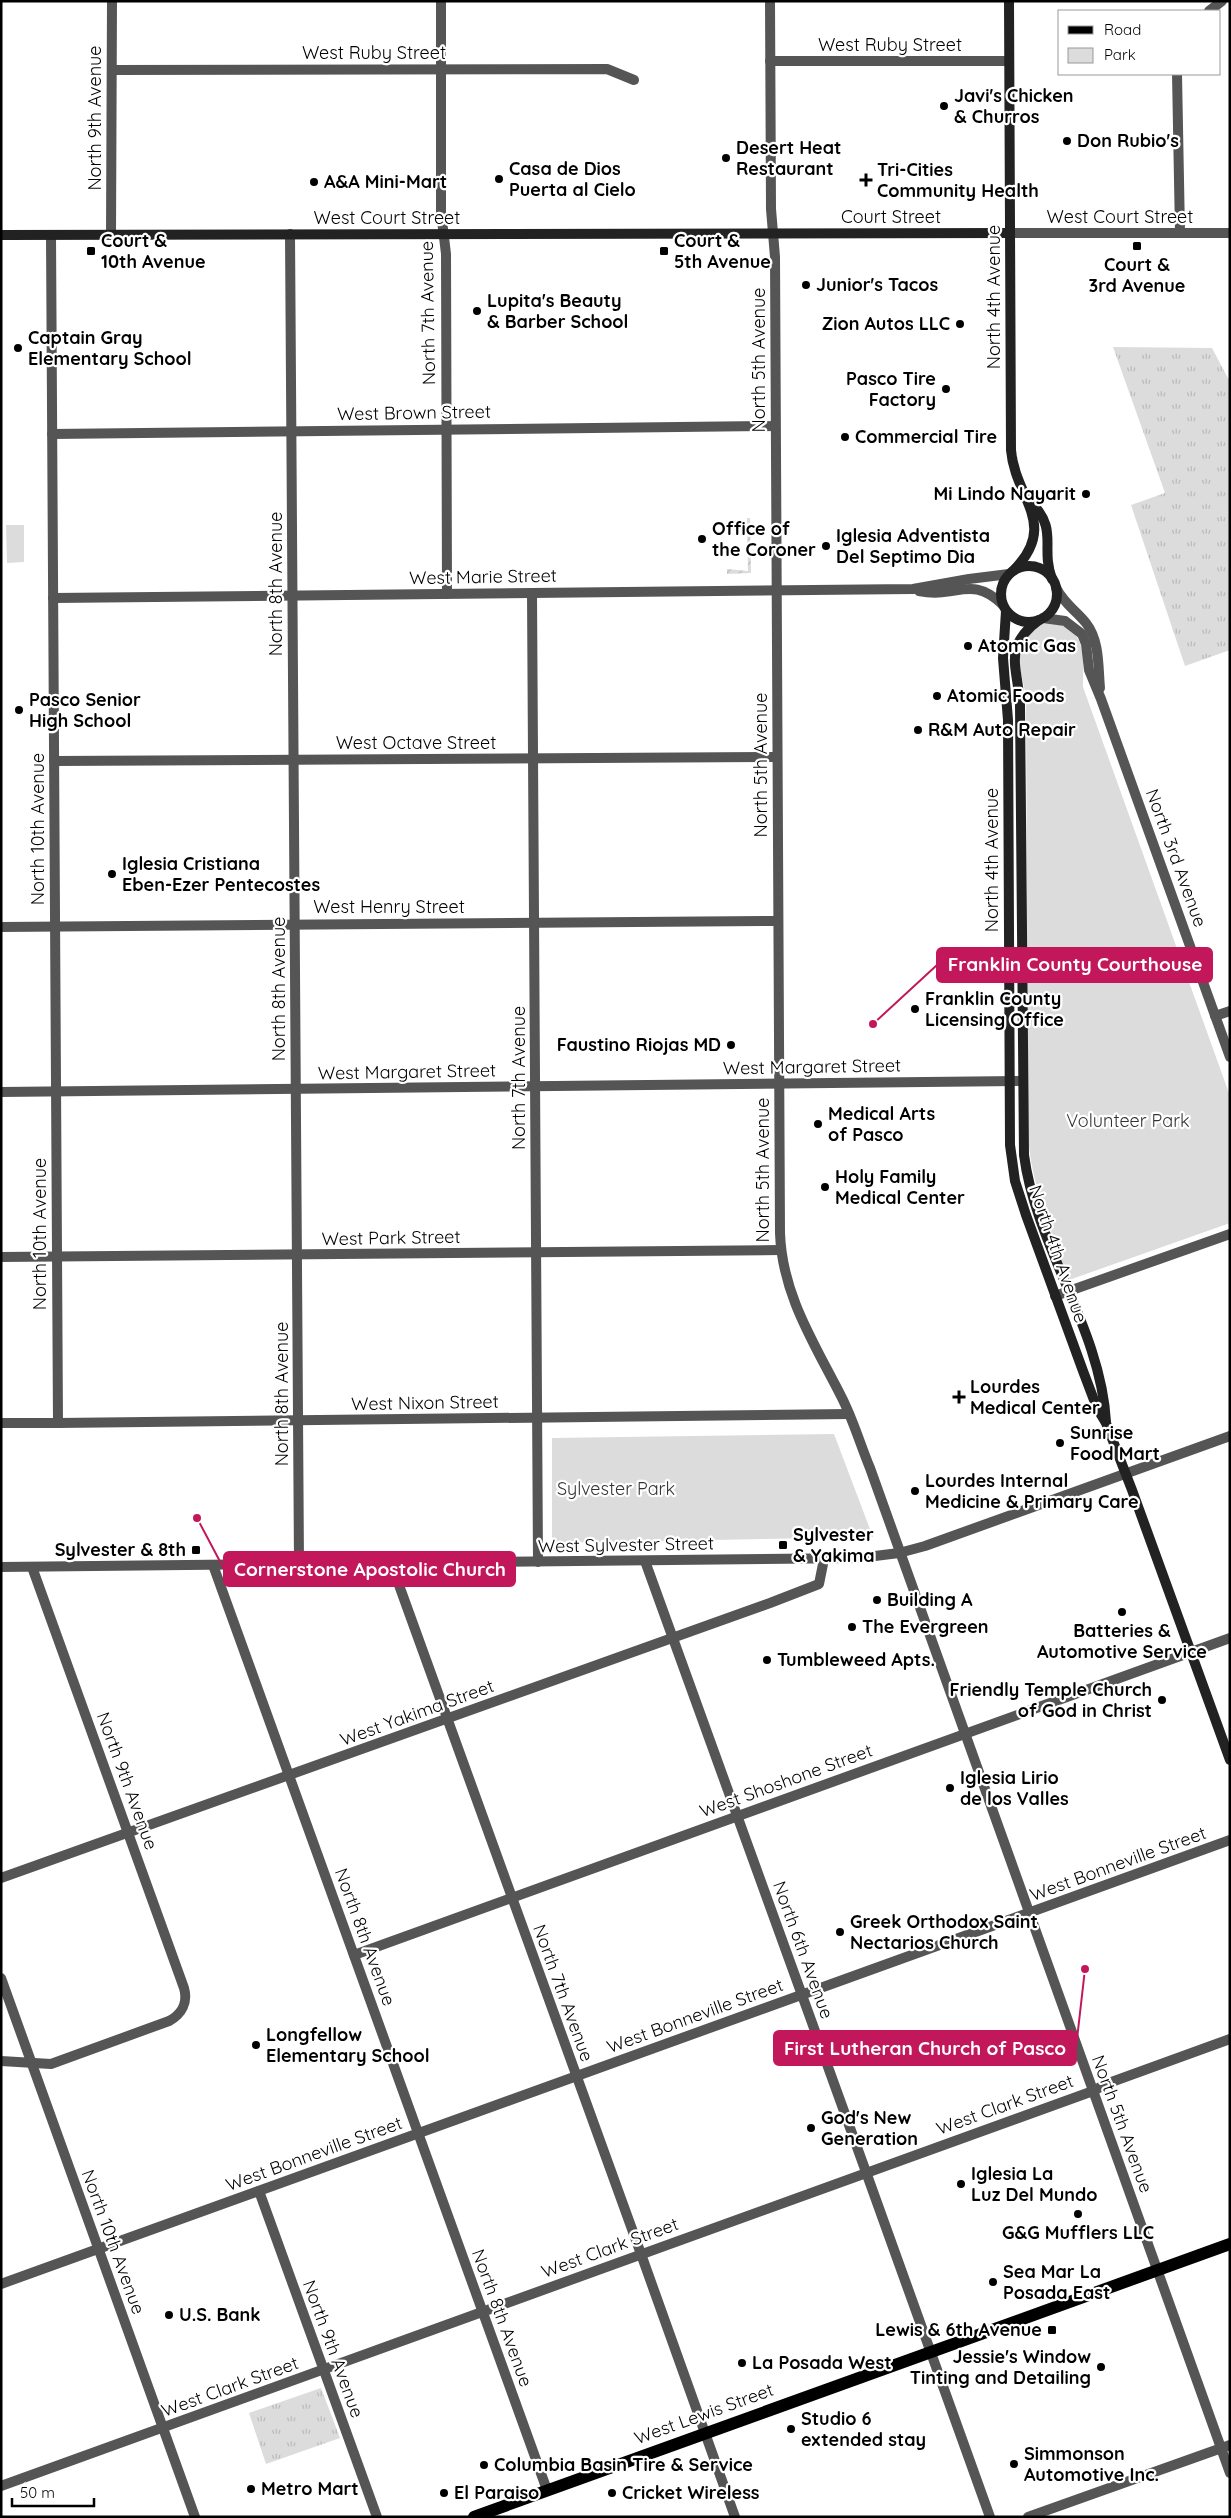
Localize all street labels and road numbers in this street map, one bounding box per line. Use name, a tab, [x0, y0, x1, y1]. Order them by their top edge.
street label: West Ruby Street	[818, 33, 962, 56]
street label: West Ruby Street	[302, 41, 446, 64]
street label: North 9th Avenue	[83, 46, 106, 191]
street label: Court Street	[841, 205, 941, 228]
street label: West Court Street	[1047, 205, 1193, 228]
street label: West Court Street	[314, 206, 460, 229]
street label: North 4th Avenue	[982, 225, 1005, 369]
street label: North 7th Avenue	[415, 241, 440, 385]
street label: North 5th Avenue	[747, 288, 770, 432]
street label: West Brown Street	[337, 400, 491, 425]
street label: North 8th Avenue	[264, 512, 287, 656]
street label: West Marie Street	[409, 564, 557, 589]
street label: North 5th Avenue	[749, 693, 772, 837]
street label: West Octave Street	[336, 731, 496, 754]
street label: North 10th Avenue	[26, 753, 49, 905]
street label: North 3rd Avenue	[1141, 786, 1212, 930]
street label: North 4th Avenue	[980, 788, 1003, 932]
street label: West Henry Street	[313, 895, 465, 918]
street label: North 8th Avenue	[267, 917, 290, 1061]
street label: North 7th Avenue	[507, 1006, 530, 1150]
street label: West Margaret Street	[723, 1053, 901, 1080]
street label: West Margaret Street	[318, 1058, 496, 1085]
street label: North 5th Avenue	[751, 1098, 774, 1242]
street label: North 10th Avenue	[28, 1158, 51, 1310]
street label: North 4th Avenue	[1024, 1182, 1093, 1326]
street label: West Park Street	[321, 1225, 461, 1250]
street label: North 8th Avenue	[270, 1322, 293, 1466]
street label: West Nixon Street	[351, 1390, 499, 1415]
street label: West Sylvester Street	[538, 1531, 714, 1558]
street label: West Yakima Street	[337, 1674, 497, 1751]
street label: North 9th Avenue	[92, 1709, 163, 1853]
street label: West Shoshone Street	[696, 1739, 875, 1822]
street label: West Bonneville Street	[1027, 1821, 1209, 1906]
street label: North 8th Avenue	[330, 1865, 401, 2009]
street label: North 6th Avenue	[768, 1878, 839, 2022]
street label: North 7th Avenue	[528, 1921, 599, 2065]
street label: West Bonneville Street	[604, 1973, 786, 2058]
street label: North 5th Avenue	[1087, 2052, 1158, 2196]
street label: West Clark Street	[933, 2069, 1077, 2140]
street label: West Bonneville Street	[223, 2111, 405, 2196]
street label: North 10th Avenue	[77, 2166, 150, 2317]
street label: West Clark Street	[538, 2212, 682, 2283]
street label: North 8th Avenue	[467, 2246, 538, 2390]
street label: North 9th Avenue	[298, 2277, 369, 2421]
street label: West Clark Street	[158, 2351, 302, 2422]
street label: West Lewis Street	[631, 2378, 777, 2449]

